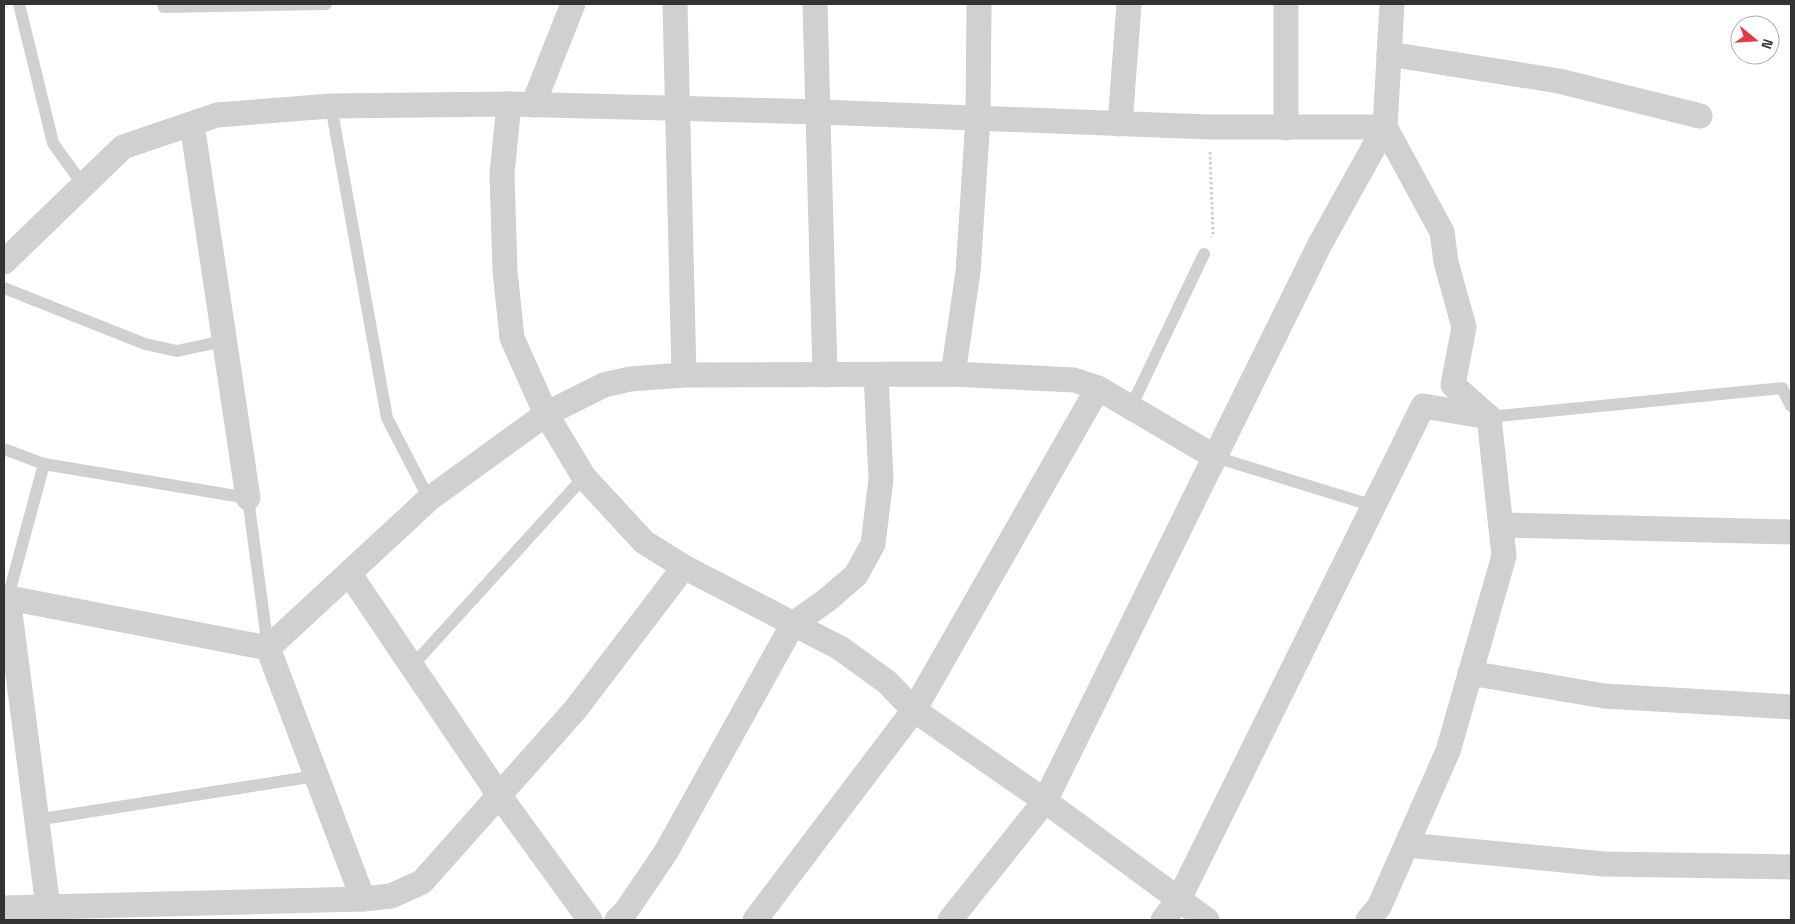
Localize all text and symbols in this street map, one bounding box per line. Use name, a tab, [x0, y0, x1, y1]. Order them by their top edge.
north arrow	[1730, 15, 1780, 65]
text: N	[1757, 37, 1777, 51]

